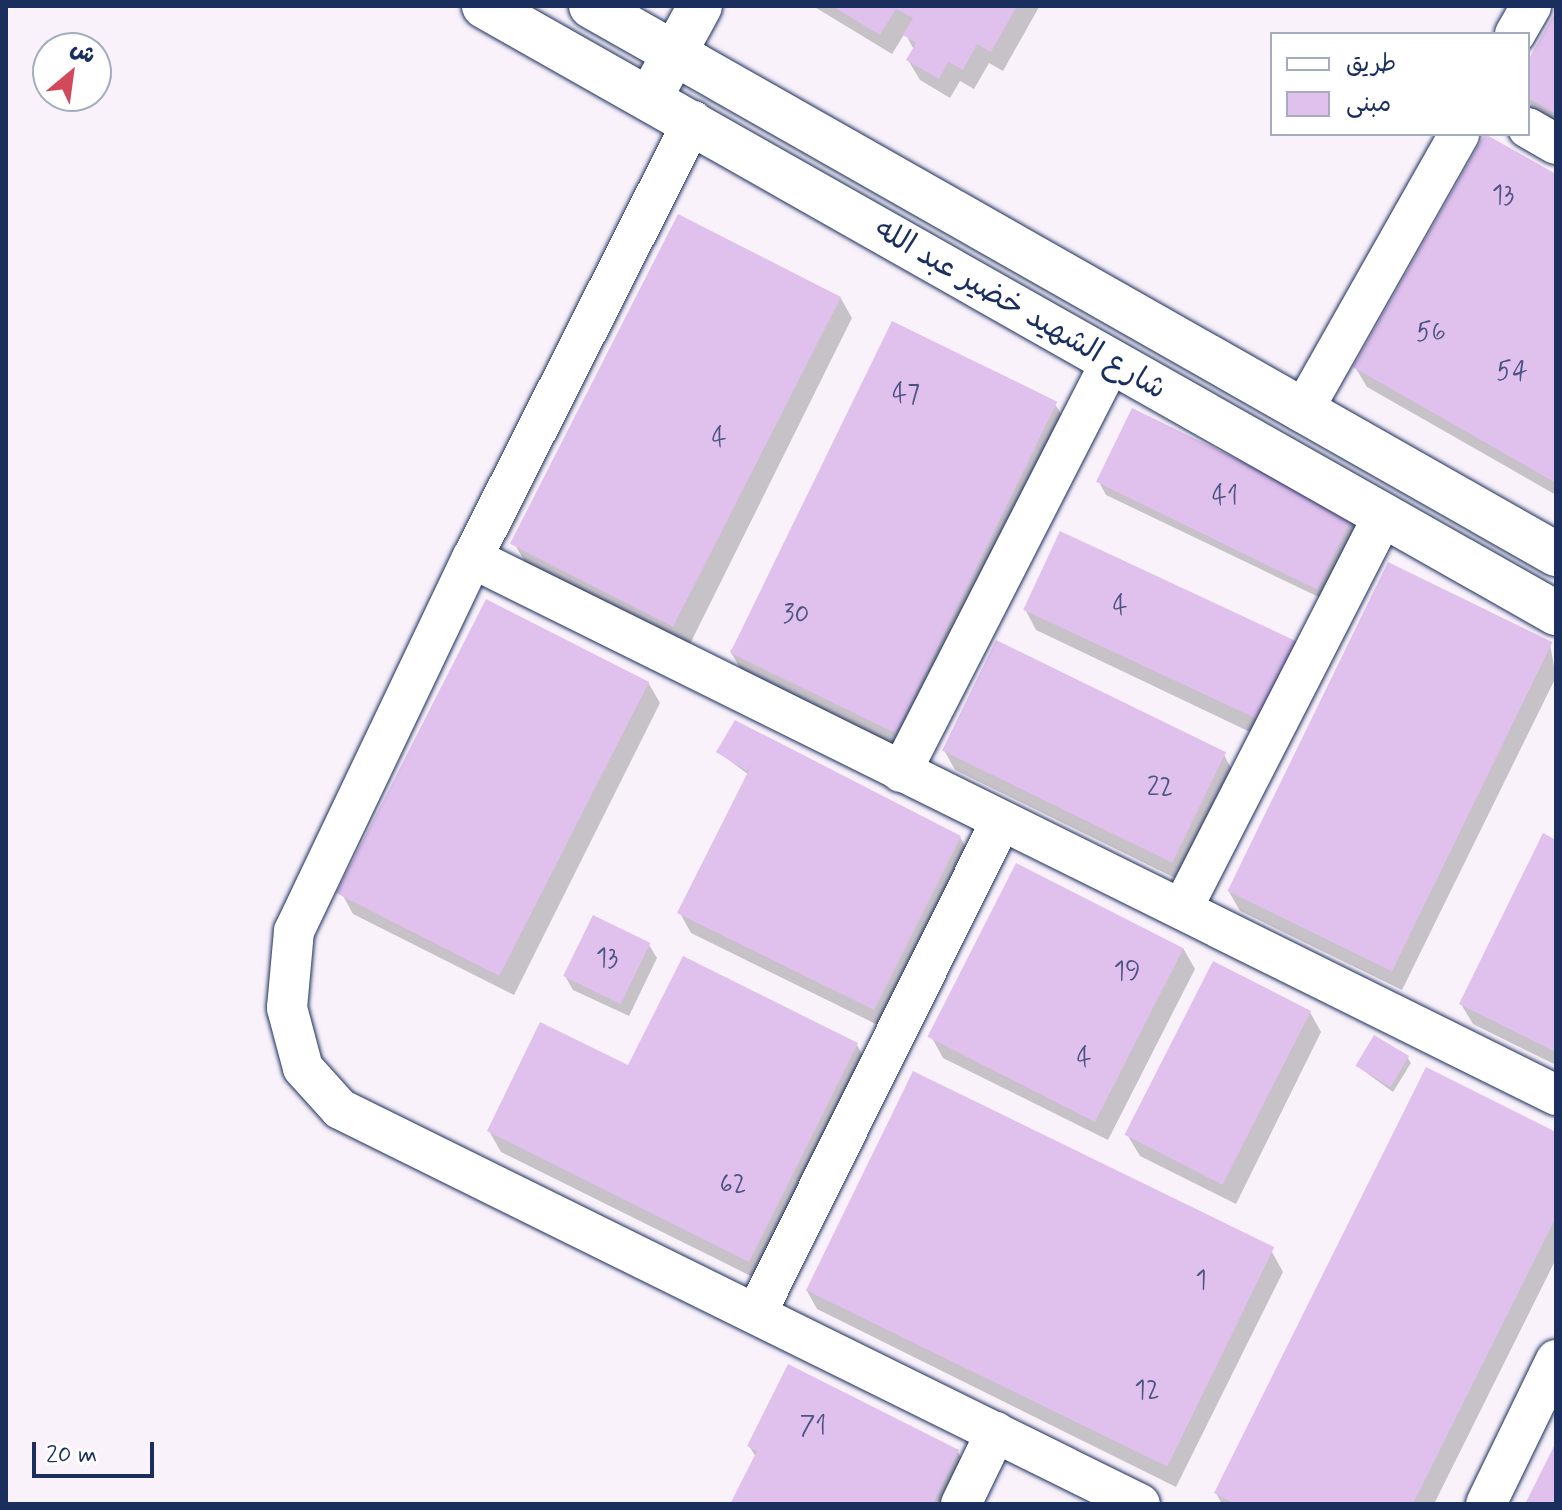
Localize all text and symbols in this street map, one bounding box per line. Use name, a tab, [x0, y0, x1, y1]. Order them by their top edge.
north arrow	[32, 32, 112, 112]
legend	[1270, 32, 1530, 136]
text: ش	[65, 35, 100, 71]
text: طريق	[1346, 49, 1396, 80]
text: مبنى	[1346, 89, 1391, 120]
house number: 13	[1492, 181, 1514, 213]
street label: شارع الشهيد خضير عبد الله	[868, 212, 1172, 408]
house number: 56	[1416, 318, 1446, 350]
house number: 54	[1496, 357, 1528, 389]
house number: 47	[892, 380, 920, 412]
house number: 4	[711, 424, 727, 456]
house number: 41	[1212, 482, 1238, 514]
house number: 4	[1112, 592, 1128, 624]
house number: 30	[783, 600, 809, 632]
house number: 22	[1147, 773, 1173, 805]
house number: 13	[596, 944, 618, 976]
house number: 19	[1113, 957, 1141, 989]
house number: 4	[1076, 1044, 1092, 1076]
house number: 62	[719, 1170, 747, 1202]
house number: 1	[1195, 1266, 1207, 1298]
house number: 12	[1134, 1376, 1160, 1408]
house number: 71	[800, 1412, 826, 1444]
scale bar	[36, 1426, 158, 1476]
text: 20 m	[46, 1440, 97, 1471]

